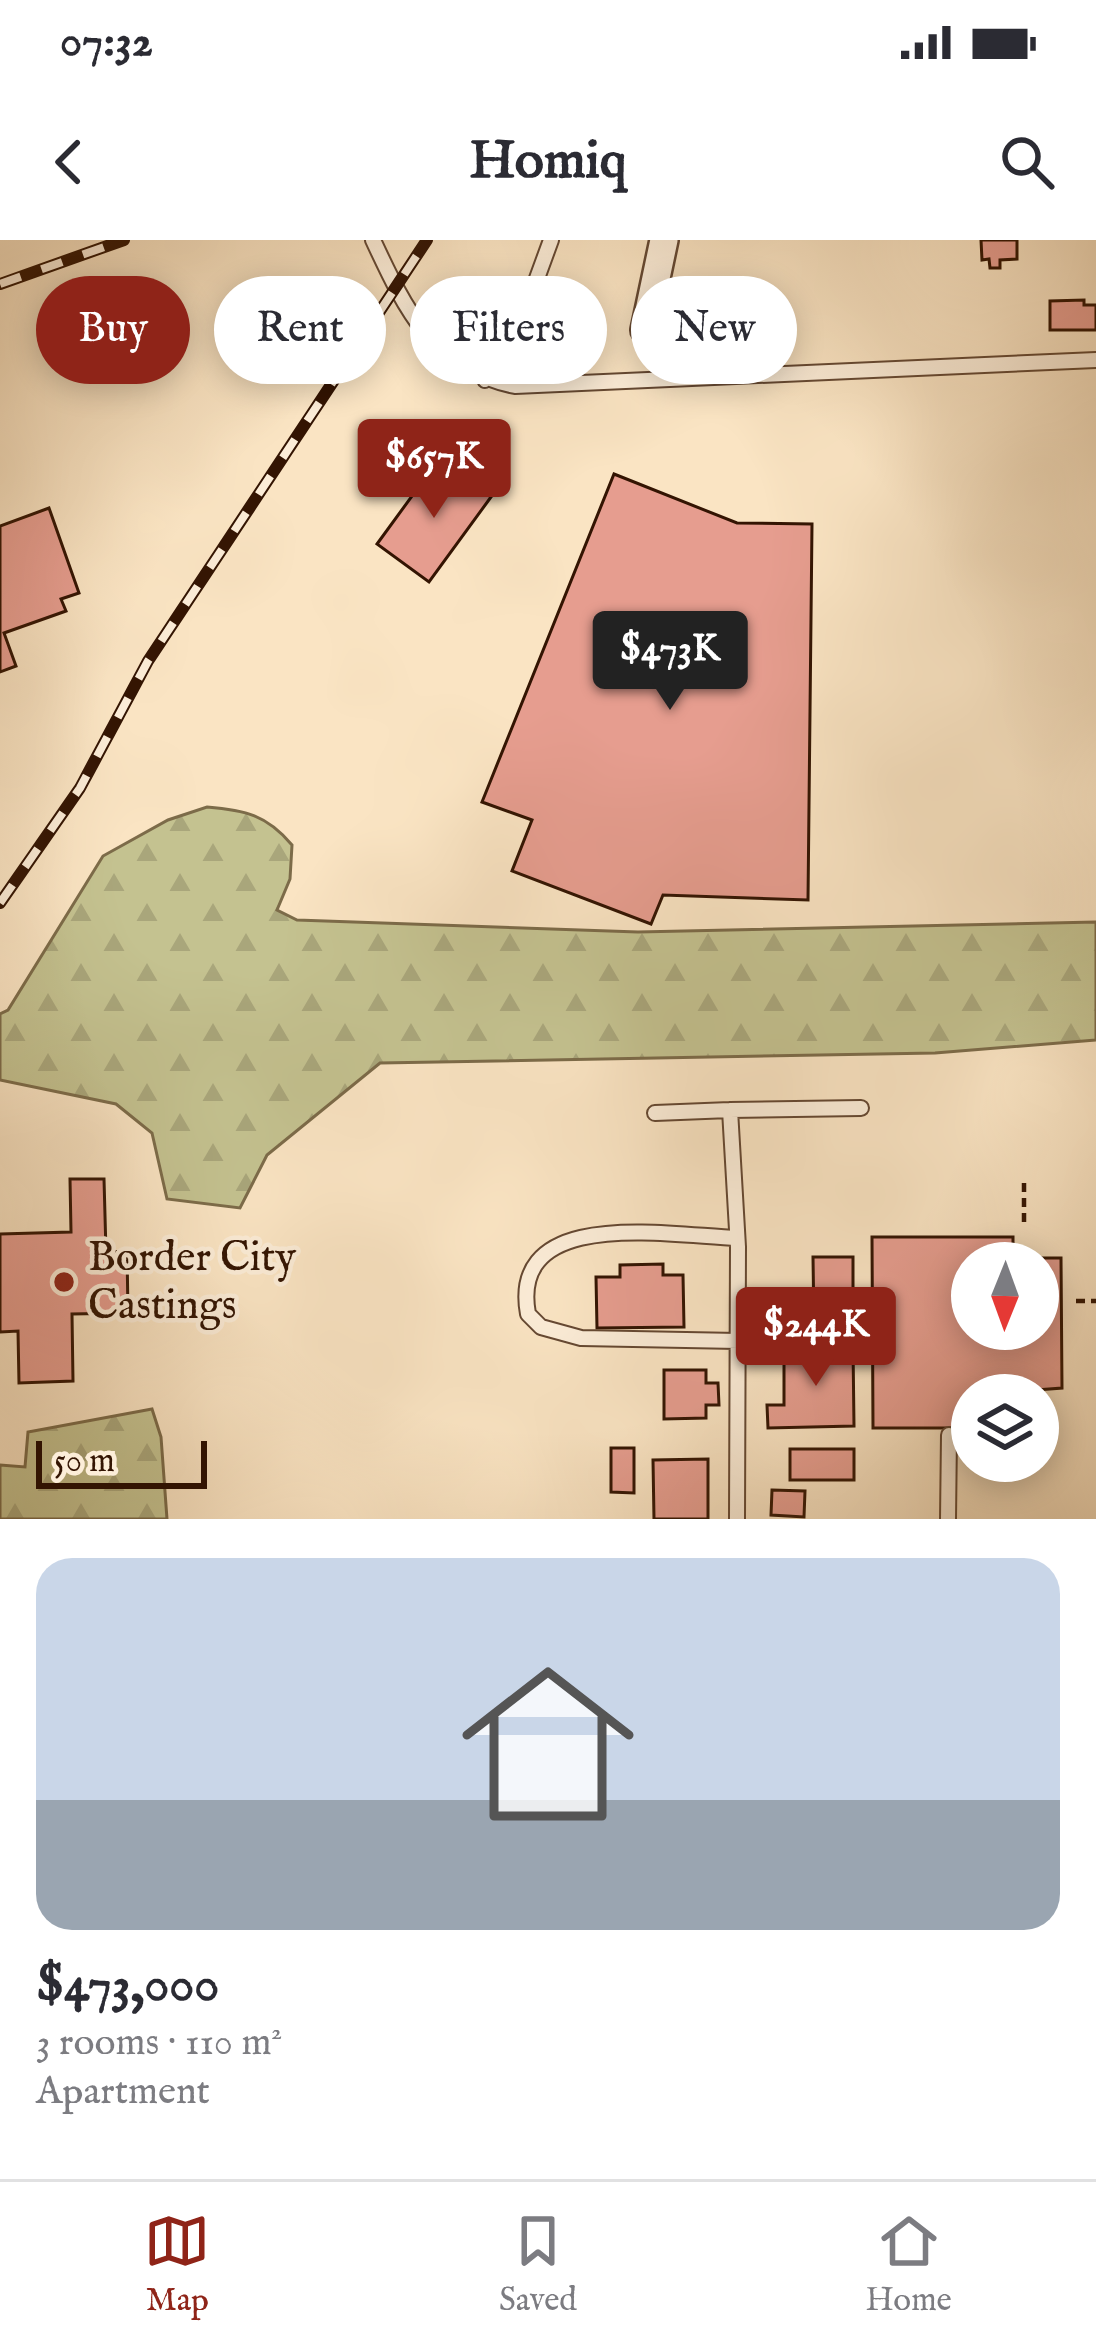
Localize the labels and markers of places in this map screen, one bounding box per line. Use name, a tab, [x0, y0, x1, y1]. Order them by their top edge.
pin: $657K	[350, 419, 518, 521]
pin: $473K	[586, 611, 754, 713]
place label: Border City Castings	[88, 1232, 296, 1333]
marker: Border City Castings	[51, 1269, 77, 1295]
pin: $244K	[732, 1287, 900, 1389]

